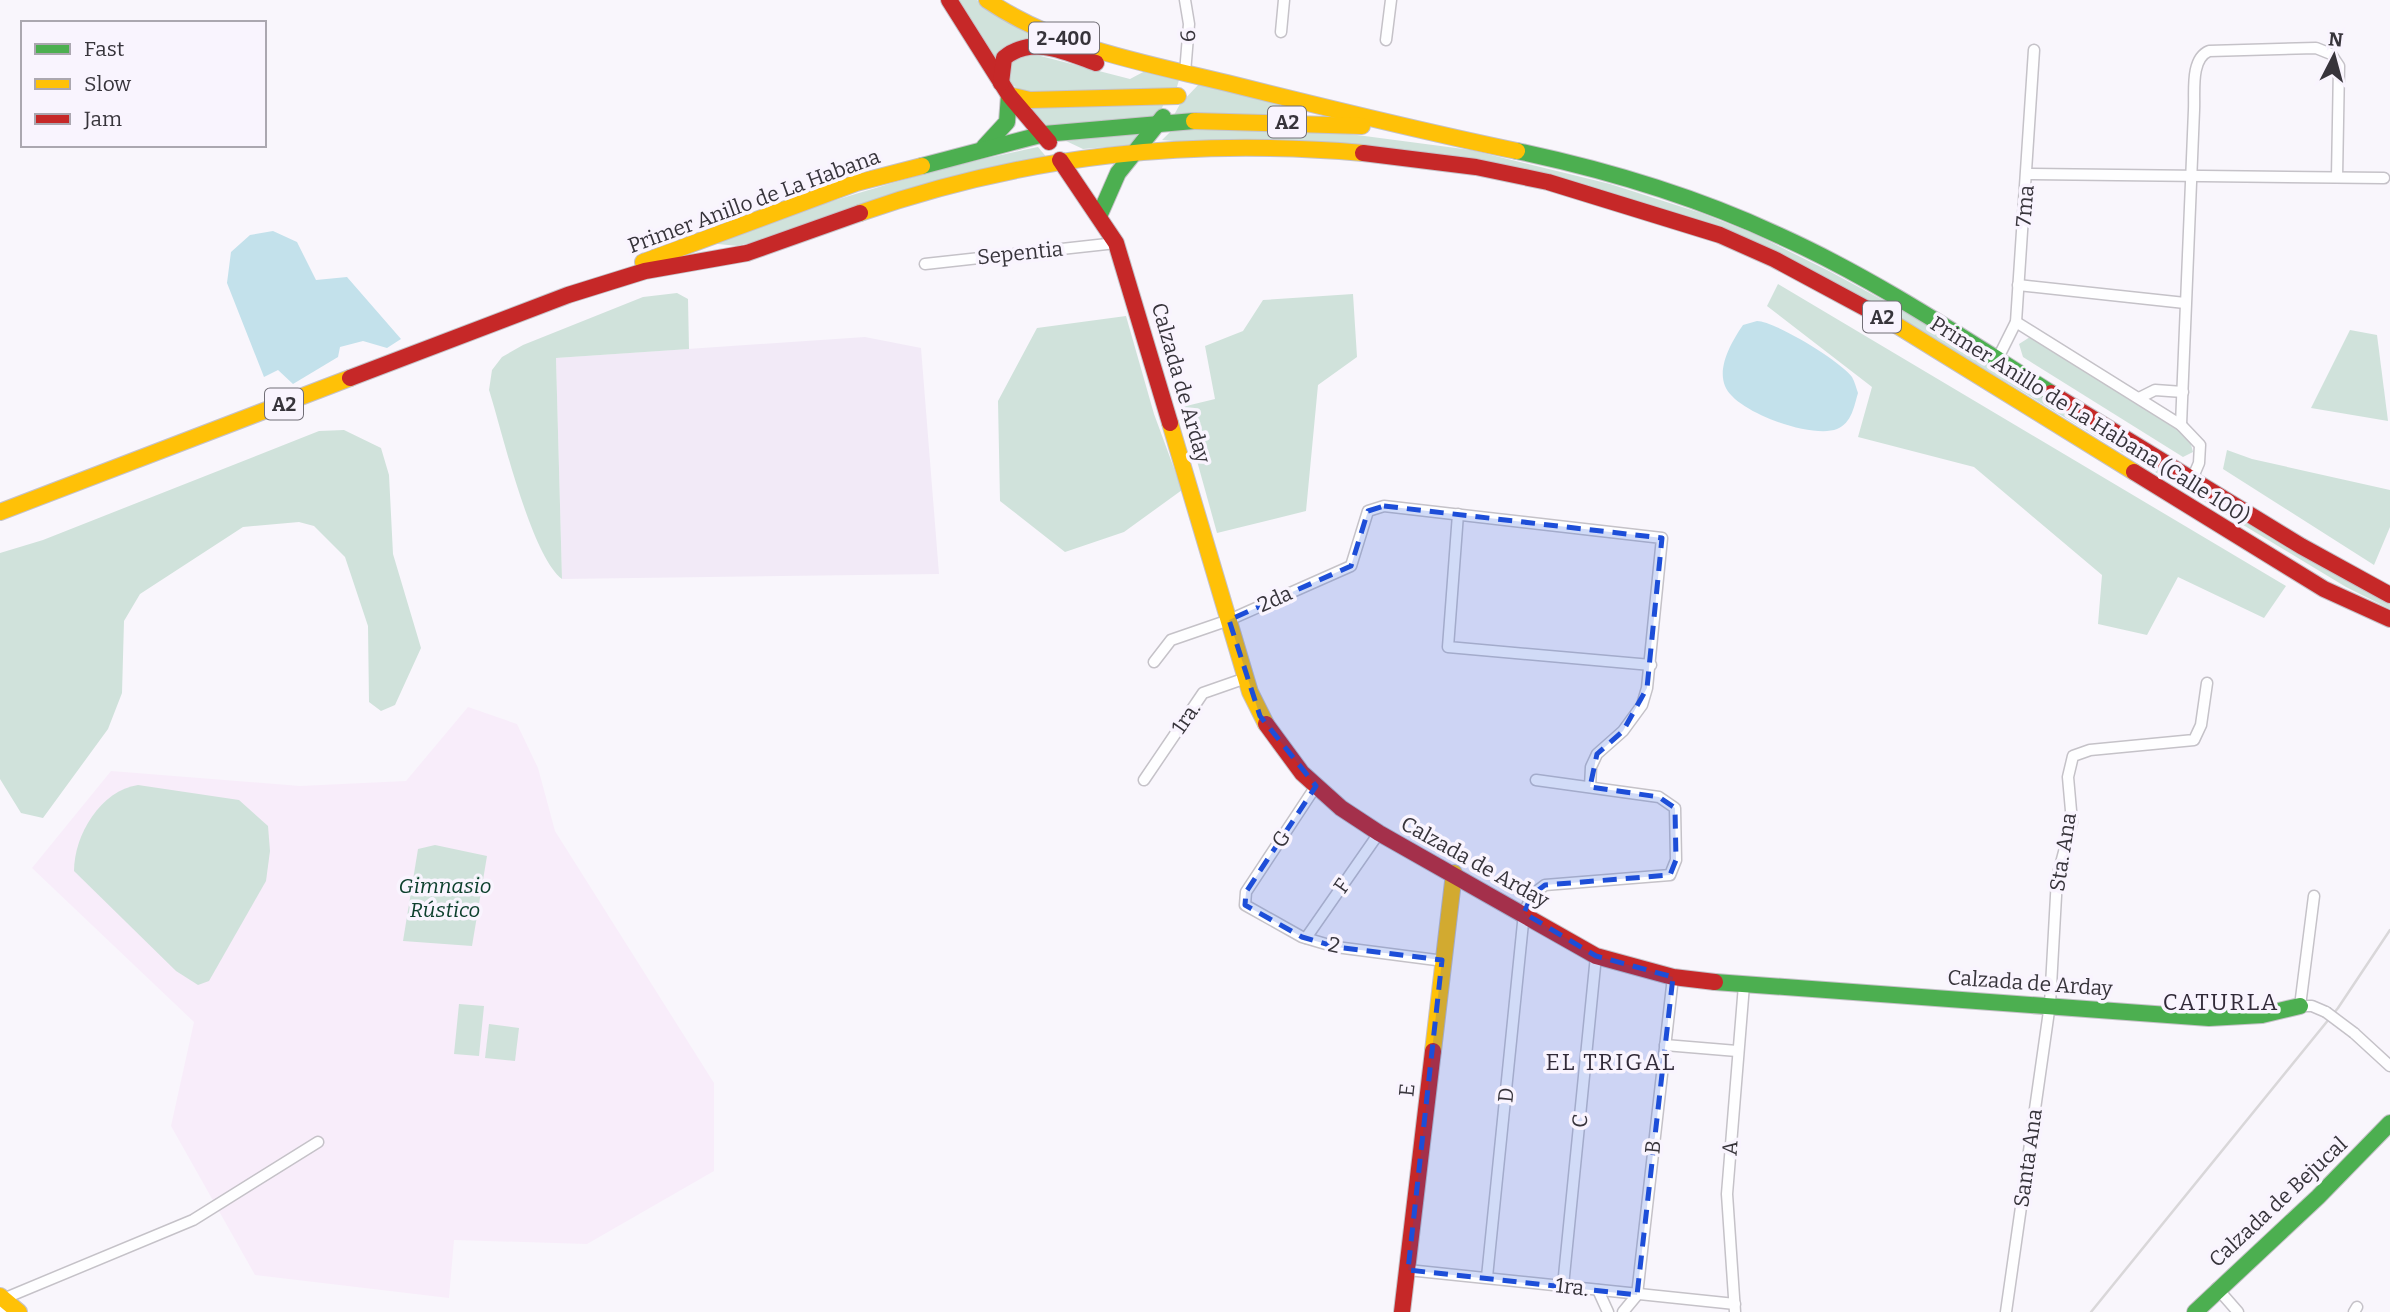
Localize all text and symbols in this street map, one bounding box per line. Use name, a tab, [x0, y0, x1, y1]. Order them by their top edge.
legend	[21, 21, 266, 147]
north arrow	[2299, 21, 2369, 91]
road number: 2-400	[1029, 22, 1099, 54]
text: N	[2327, 27, 2345, 52]
street label: 6	[1175, 30, 1201, 42]
text: Fast	[84, 36, 125, 62]
text: Slow	[84, 71, 131, 97]
text: Jam	[83, 106, 122, 132]
road number: A2	[1268, 106, 1306, 138]
street label: Primer Anillo de La Habana	[624, 143, 884, 259]
street label: 7ma	[2010, 183, 2040, 228]
street label: Sepentia	[976, 236, 1065, 270]
street label: Calzada de Arday	[1146, 300, 1217, 467]
road number: A2	[1863, 302, 1901, 332]
street label: Primer Anillo de La Habana (Calle 100)	[1926, 311, 2254, 529]
road number: A2	[265, 388, 303, 420]
street label: 2da	[1254, 580, 1297, 618]
street label: 1ra.	[1166, 697, 1206, 739]
street label: Calzada de Arday	[1396, 810, 1555, 914]
street label: Sta. Ana	[2044, 810, 2082, 893]
street label: G	[1266, 825, 1296, 853]
park label: Gimnasio Rústico	[399, 873, 491, 923]
street label: F	[1328, 874, 1356, 898]
street label: 2	[1326, 931, 1342, 959]
street label: Calzada de Arday	[1946, 964, 2114, 1002]
district label: CATURLA	[2163, 988, 2279, 1016]
district label: EL TRIGAL	[1546, 1048, 1676, 1076]
street label: E	[1393, 1082, 1421, 1098]
street label: D	[1492, 1086, 1520, 1104]
street label: Santa Ana	[2008, 1107, 2048, 1209]
street label: C	[1566, 1113, 1594, 1129]
street label: Calzada de Bejucal	[2204, 1131, 2352, 1273]
street label: B	[1639, 1139, 1667, 1155]
street label: A	[1717, 1140, 1743, 1156]
street label: 1ra.	[1554, 1272, 1590, 1302]

